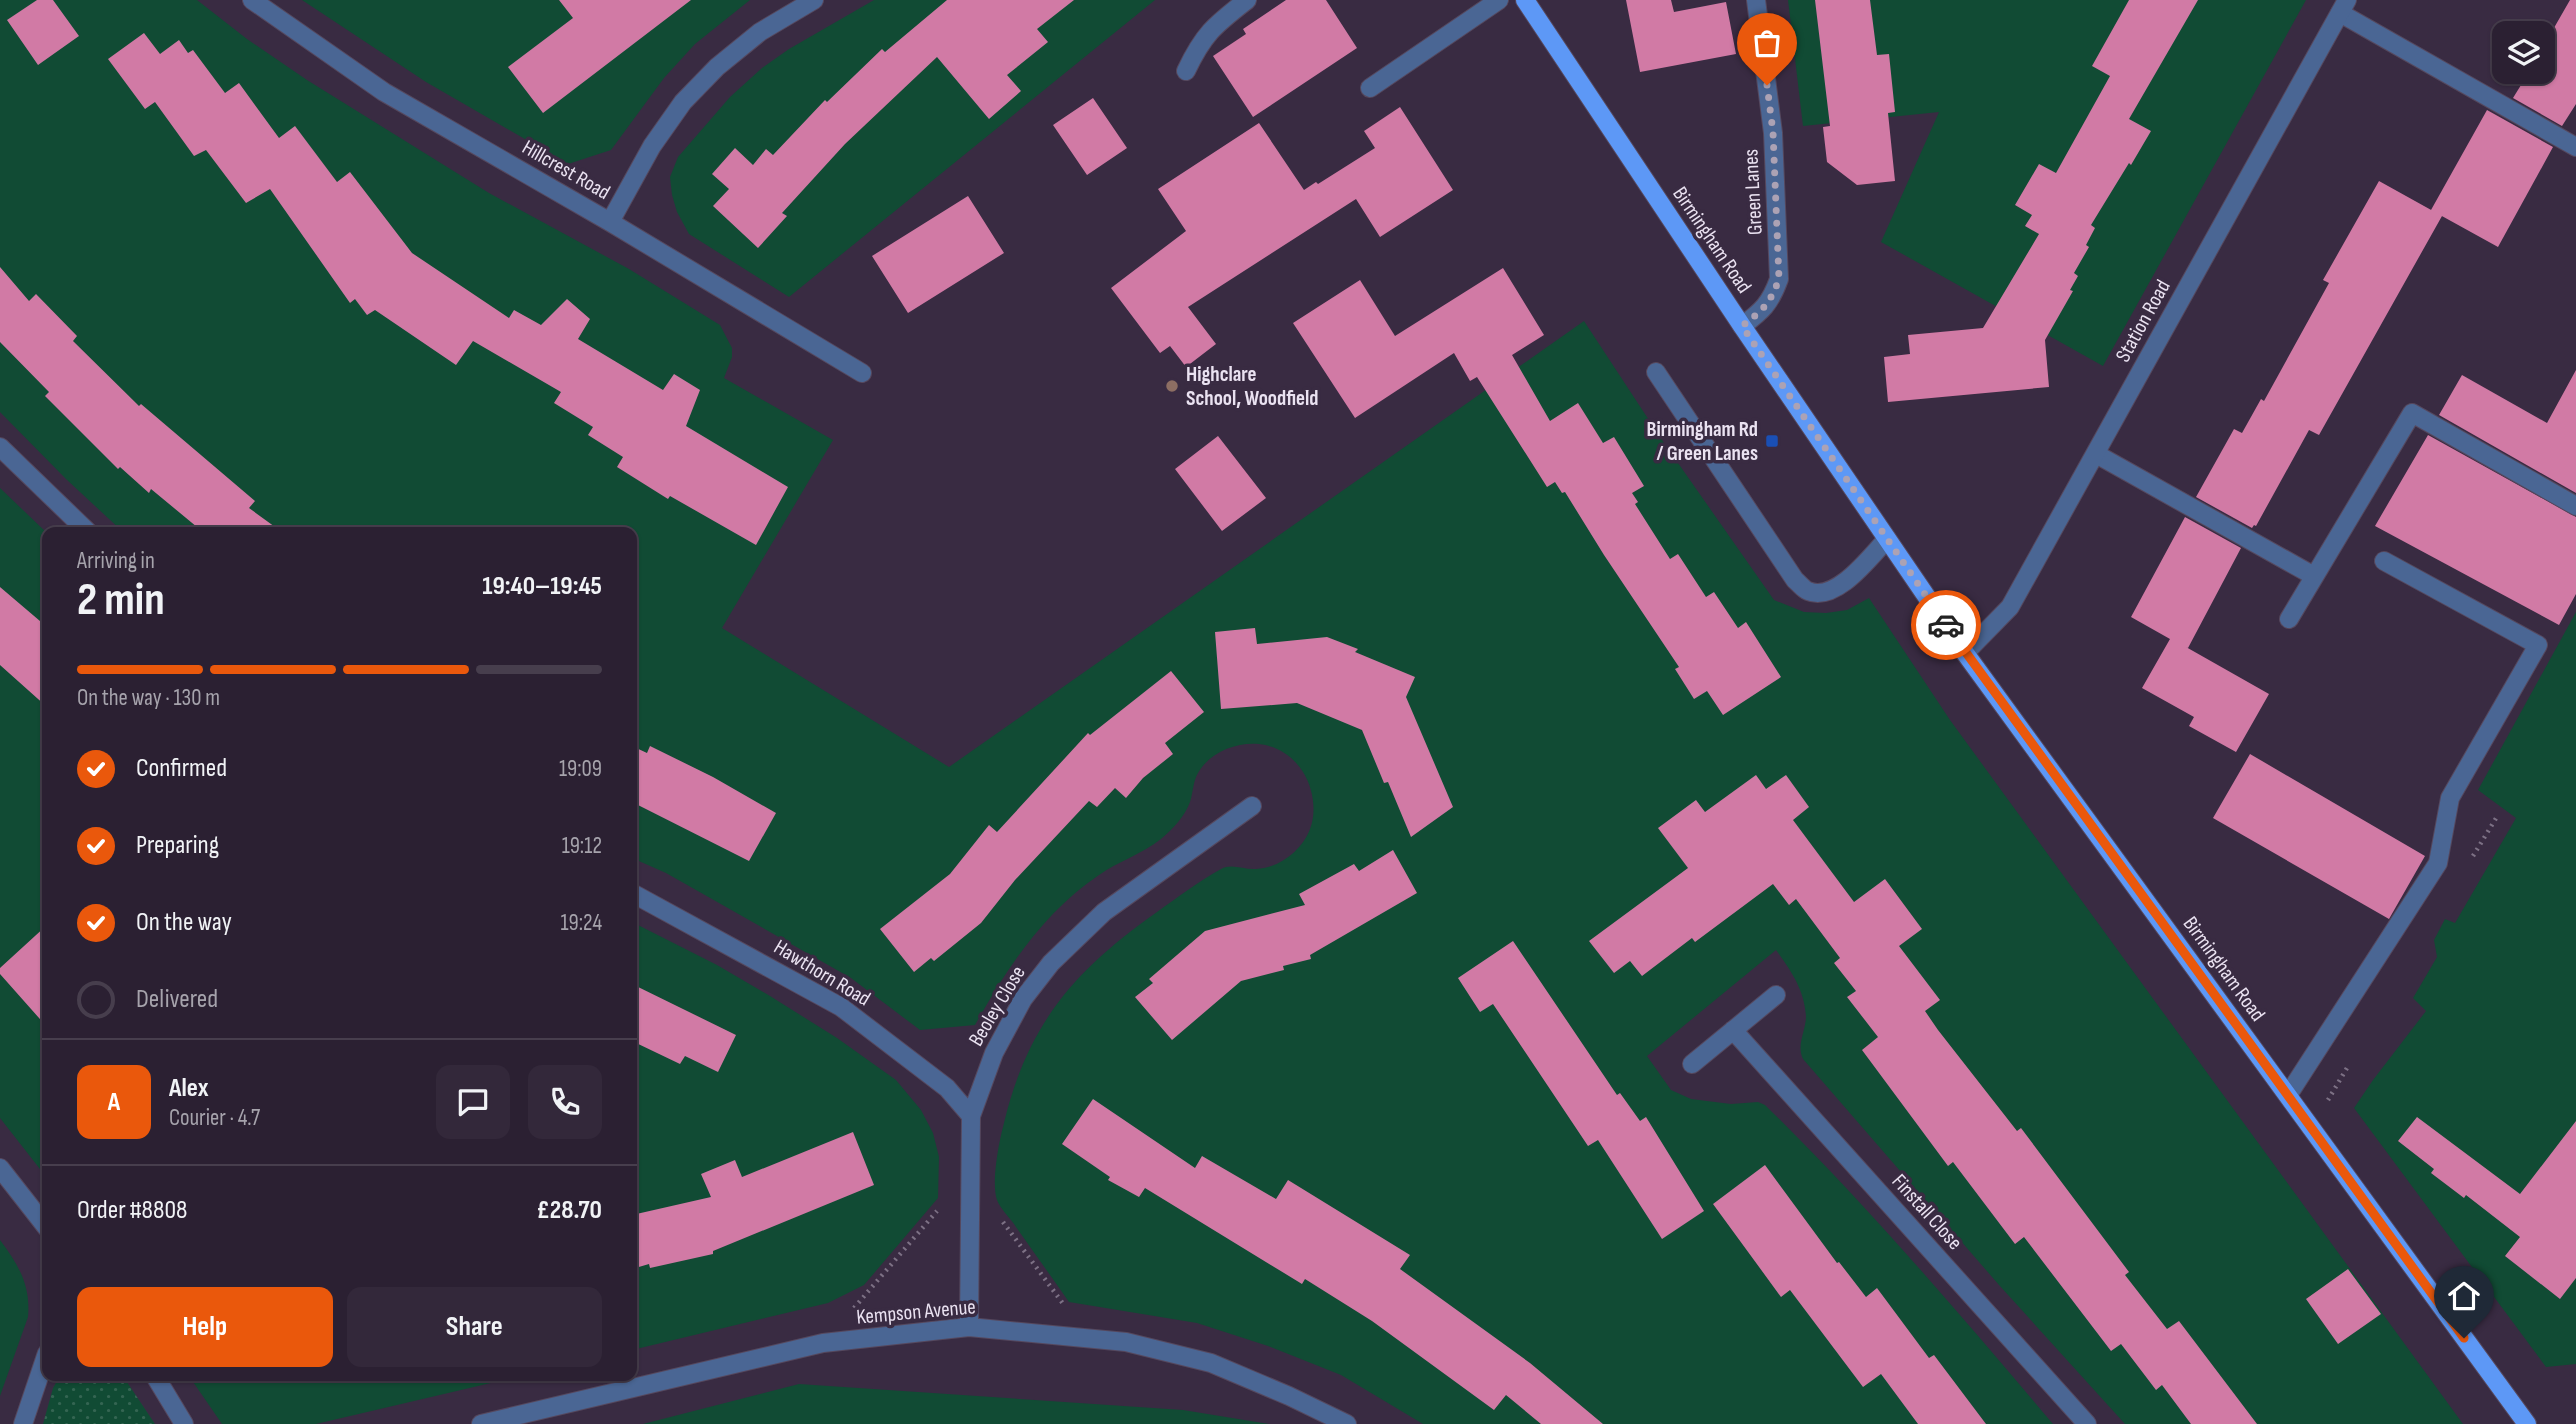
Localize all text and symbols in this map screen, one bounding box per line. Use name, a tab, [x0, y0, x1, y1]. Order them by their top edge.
pin	[1737, 13, 1797, 85]
map controls	[2492, 21, 2555, 84]
button: layers	[2492, 21, 2555, 84]
icon: bag	[1748, 24, 1786, 62]
street label: Hillcrest Road	[518, 135, 614, 205]
street label: Green Lanes	[1738, 148, 1768, 236]
street label: Birmingham Road	[1667, 182, 1757, 298]
street label: Station Road	[2110, 276, 2176, 366]
place label: Highclare School, Woodfield	[1186, 362, 1318, 411]
marker: Highclare School, Woodfield	[1164, 378, 1180, 394]
place label: Birmingham Rd / Green Lanes	[1647, 417, 1758, 466]
marker: Birmingham Rd / Green Lanes	[1764, 433, 1780, 449]
text: Arriving in	[77, 547, 155, 575]
text: 19:40–19:45	[482, 571, 602, 602]
text: 2 min	[77, 573, 165, 628]
courier	[1911, 590, 1981, 660]
icon: car	[1927, 606, 1965, 644]
text: On the way · 130 m	[77, 684, 220, 712]
icon: check	[77, 750, 115, 788]
text: Confirmed	[136, 753, 227, 784]
text: 19:09	[559, 755, 602, 783]
icon: check	[77, 827, 115, 865]
text: Preparing	[136, 830, 219, 861]
text: 19:12	[562, 832, 602, 860]
icon: check	[77, 904, 115, 942]
text: On the way	[136, 907, 232, 938]
text: 19:24	[560, 909, 602, 937]
street label: Birmingham Road	[2178, 912, 2270, 1026]
street label: Hawthorn Road	[769, 935, 875, 1011]
street label: Beoley Close	[963, 961, 1031, 1051]
text: Delivered	[136, 984, 218, 1015]
button: chat	[436, 1065, 510, 1139]
button: phone	[528, 1065, 602, 1139]
text: Alex	[169, 1073, 209, 1104]
text: A	[108, 1087, 120, 1118]
text: Courier · 4.7	[169, 1104, 260, 1132]
street label: Finstall Close	[1887, 1169, 1967, 1255]
text: Order #8808	[77, 1195, 187, 1226]
text: £28.70	[537, 1195, 602, 1226]
pin	[2434, 1266, 2494, 1338]
icon: home	[2445, 1277, 2483, 1315]
button: Help	[77, 1287, 333, 1367]
button: Share	[347, 1287, 602, 1367]
street label: Kempson Avenue	[855, 1294, 977, 1330]

